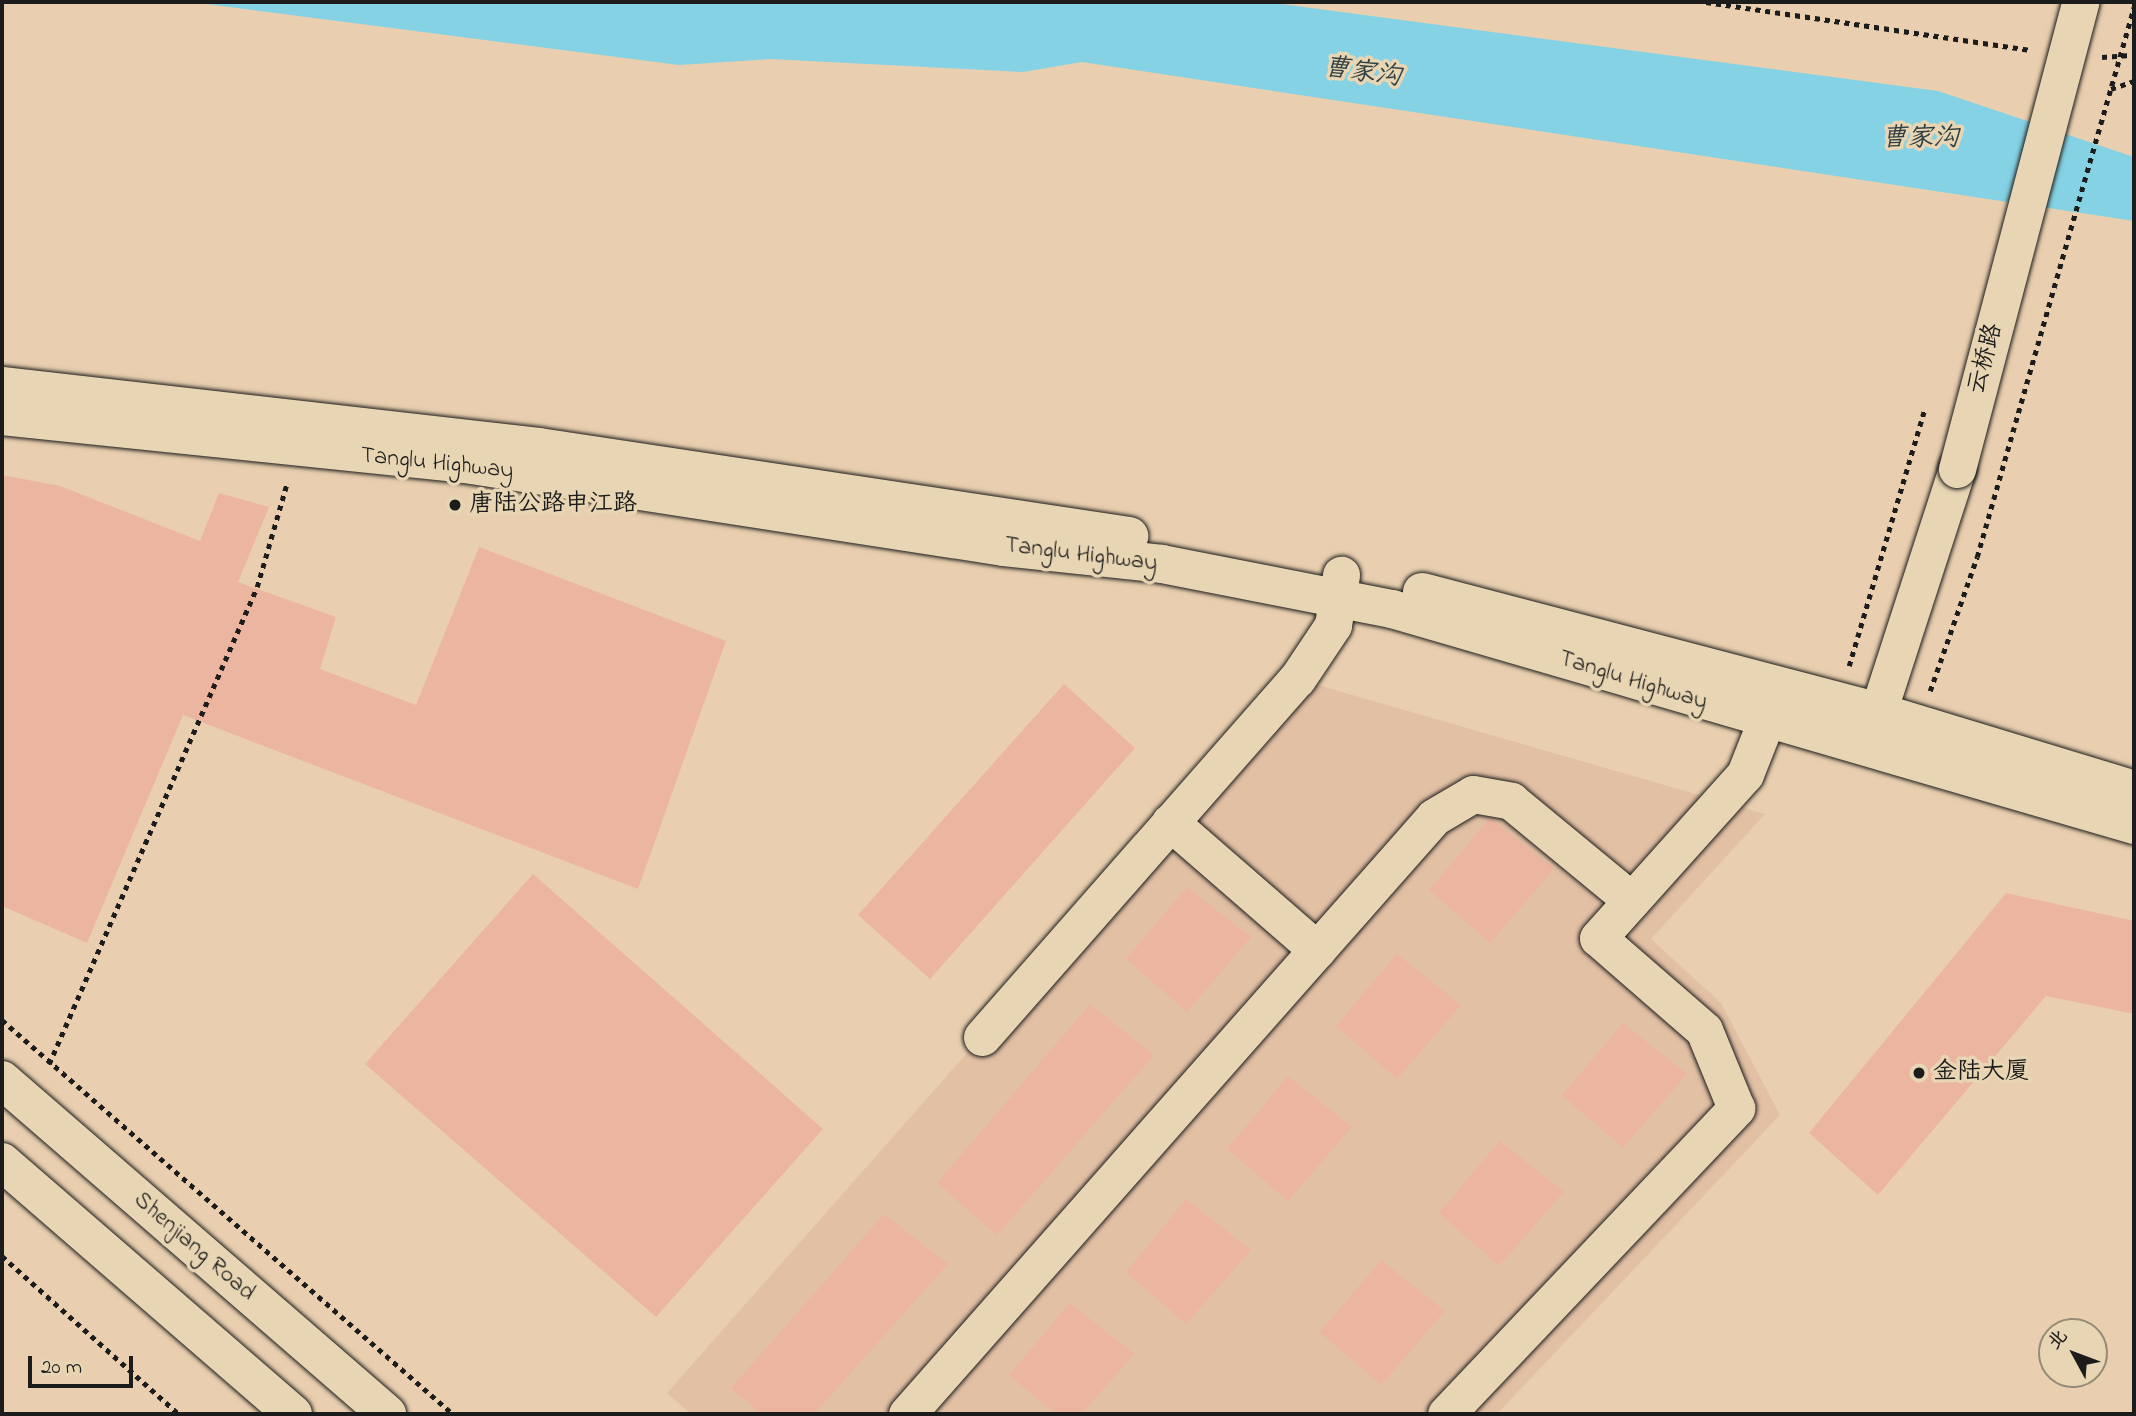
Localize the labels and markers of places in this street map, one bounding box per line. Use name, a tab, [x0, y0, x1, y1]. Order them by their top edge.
place label: 唐陆公路申江路	[469, 491, 637, 519]
marker: 唐陆公路申江路	[447, 497, 463, 513]
place label: 金陆大厦	[1933, 1059, 2029, 1087]
marker: 金陆大厦	[1911, 1065, 1927, 1081]

